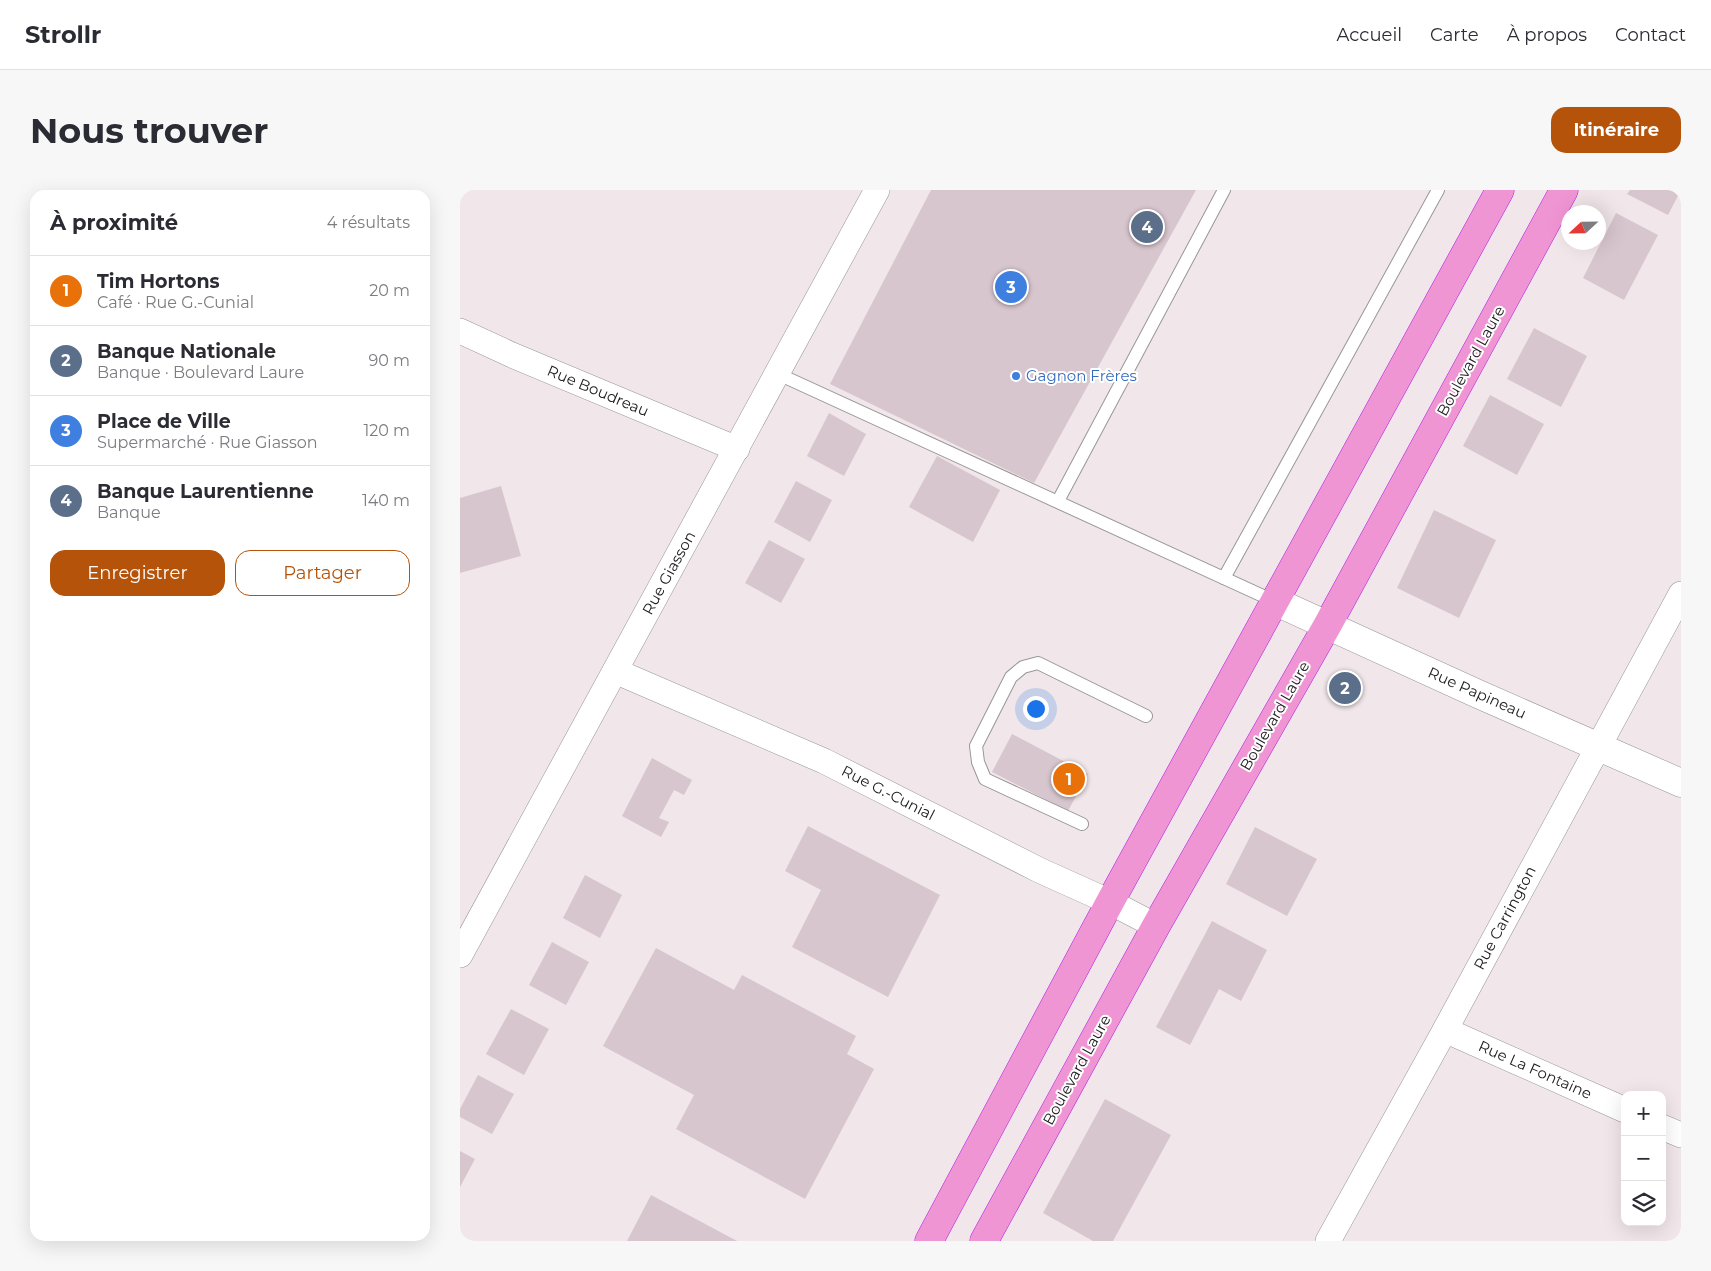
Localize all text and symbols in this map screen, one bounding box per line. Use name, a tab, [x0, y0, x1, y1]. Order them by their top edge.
text: Strollr	[25, 20, 101, 49]
text: Accueil	[1337, 24, 1402, 46]
text: Carte	[1430, 24, 1479, 46]
text: À propos	[1507, 24, 1587, 46]
text: Contact	[1615, 24, 1686, 46]
button: Itinéraire	[1551, 107, 1681, 153]
text: Nous trouver	[30, 109, 268, 152]
north arrow	[1561, 205, 1606, 250]
pin: 4	[1131, 208, 1163, 246]
text: À proximité	[50, 210, 178, 235]
text: 4 résultats	[327, 213, 410, 232]
pin: 3	[995, 268, 1027, 306]
text: Tim Hortons	[97, 270, 220, 293]
text: 1	[63, 281, 69, 300]
text: 20 m	[369, 281, 410, 300]
text: Café · Rue G.-Cunial	[97, 293, 254, 312]
street label: Boulevard Laure	[1432, 302, 1509, 419]
text: Banque Nationale	[97, 340, 276, 363]
text: 2	[61, 351, 71, 370]
text: 90 m	[368, 351, 410, 370]
street label: Rue Boudreau	[545, 361, 652, 420]
text: Banque · Boulevard Laure	[97, 363, 304, 382]
place label: Gagnon Frères	[1026, 366, 1137, 385]
marker: Gagnon Frères	[1010, 370, 1022, 382]
text: Place de Ville	[97, 410, 231, 433]
text: 3	[61, 421, 71, 440]
text: 120 m	[363, 421, 410, 440]
text: Supermarché · Rue Giasson	[97, 433, 318, 452]
text: Banque Laurentienne	[97, 480, 314, 503]
text: 4	[60, 491, 72, 510]
text: 140 m	[362, 491, 410, 510]
text: Banque	[97, 503, 161, 522]
street label: Rue Giasson	[638, 528, 699, 618]
button: Enregistrer	[50, 550, 225, 596]
button: Partager	[235, 550, 410, 596]
street label: Boulevard Laure	[1236, 658, 1314, 774]
street label: Rue Papineau	[1425, 662, 1529, 723]
pin: 2	[1329, 669, 1361, 707]
your location	[1023, 696, 1049, 722]
pin: 1	[1053, 760, 1085, 798]
street label: Rue G.-Cunial	[838, 761, 938, 824]
street label: Rue Carrington	[1469, 863, 1540, 973]
street label: Boulevard Laure	[1038, 1011, 1115, 1128]
street label: Rue La Fontaine	[1476, 1036, 1595, 1103]
map controls	[1621, 1091, 1666, 1226]
button: +	[1621, 1091, 1666, 1136]
button: −	[1621, 1136, 1666, 1181]
button: layers	[1621, 1181, 1666, 1226]

